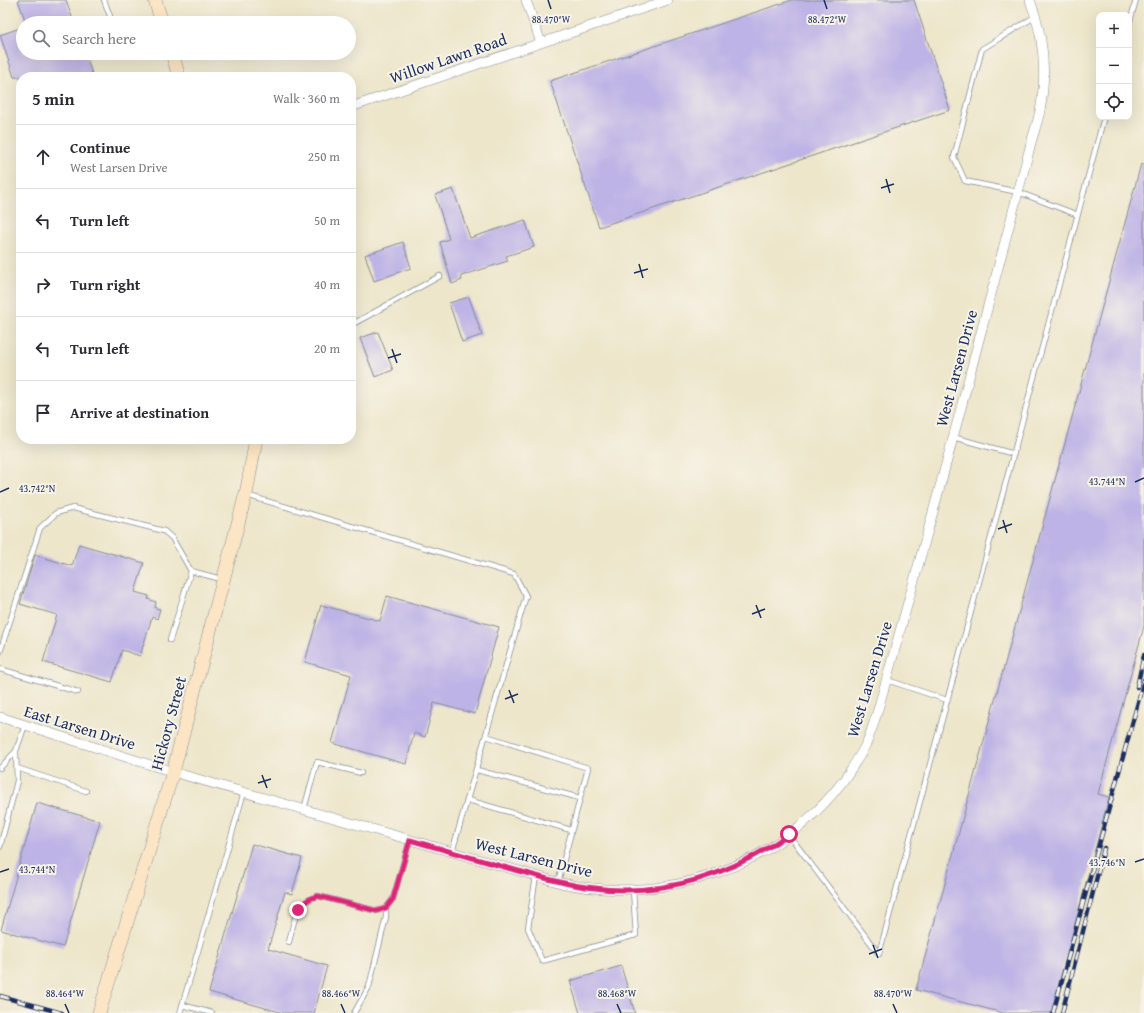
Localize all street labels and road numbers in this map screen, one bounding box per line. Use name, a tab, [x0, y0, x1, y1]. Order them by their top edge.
street label: Willow Lawn Road	[386, 27, 510, 89]
street label: West Larsen Drive	[929, 307, 983, 429]
street label: West Larsen Drive	[840, 618, 898, 740]
street label: Hickory Street	[144, 673, 192, 773]
street label: East Larsen Drive	[21, 699, 139, 755]
street label: West Larsen Drive	[473, 831, 595, 883]

